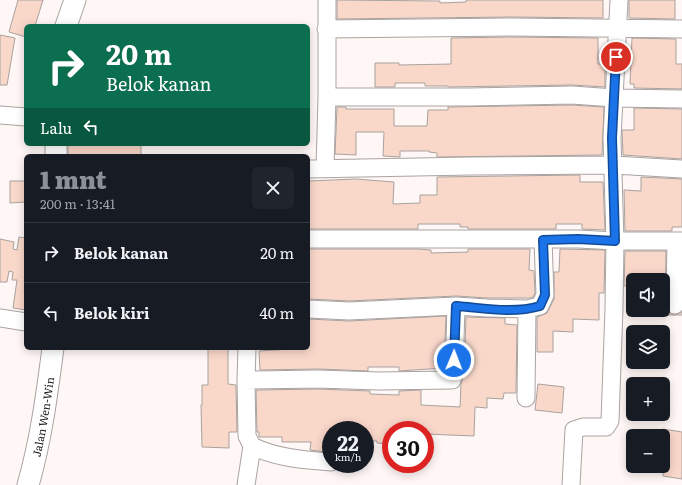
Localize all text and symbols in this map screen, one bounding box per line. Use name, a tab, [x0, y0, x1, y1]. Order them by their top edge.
text: 20 m	[106, 32, 172, 74]
icon: right	[40, 40, 92, 92]
pin	[599, 40, 633, 74]
icon: arrive	[605, 46, 627, 68]
text: Belok kanan	[106, 70, 211, 97]
text: Lalu	[40, 116, 72, 139]
icon: left	[80, 116, 102, 138]
text: 1 mnt	[40, 161, 107, 196]
button: close	[252, 167, 294, 209]
text: 200 m · 13:41	[40, 194, 115, 213]
text: Belok kanan	[74, 241, 168, 264]
text: 20 m	[260, 241, 294, 264]
icon: right	[40, 242, 62, 264]
map controls	[626, 273, 670, 473]
button: sound	[626, 273, 670, 317]
text: Belok kiri	[74, 301, 150, 324]
text: 40 m	[260, 301, 294, 324]
icon: left	[40, 302, 62, 324]
button: layers	[626, 325, 670, 369]
position arrow	[433, 339, 475, 381]
street label: Jalan Wen-Win	[28, 376, 57, 458]
button: +	[626, 377, 670, 421]
speed limit sign: 30	[382, 421, 434, 473]
text: 22	[337, 427, 359, 457]
button: −	[626, 429, 670, 473]
text: km/h	[335, 449, 361, 464]

